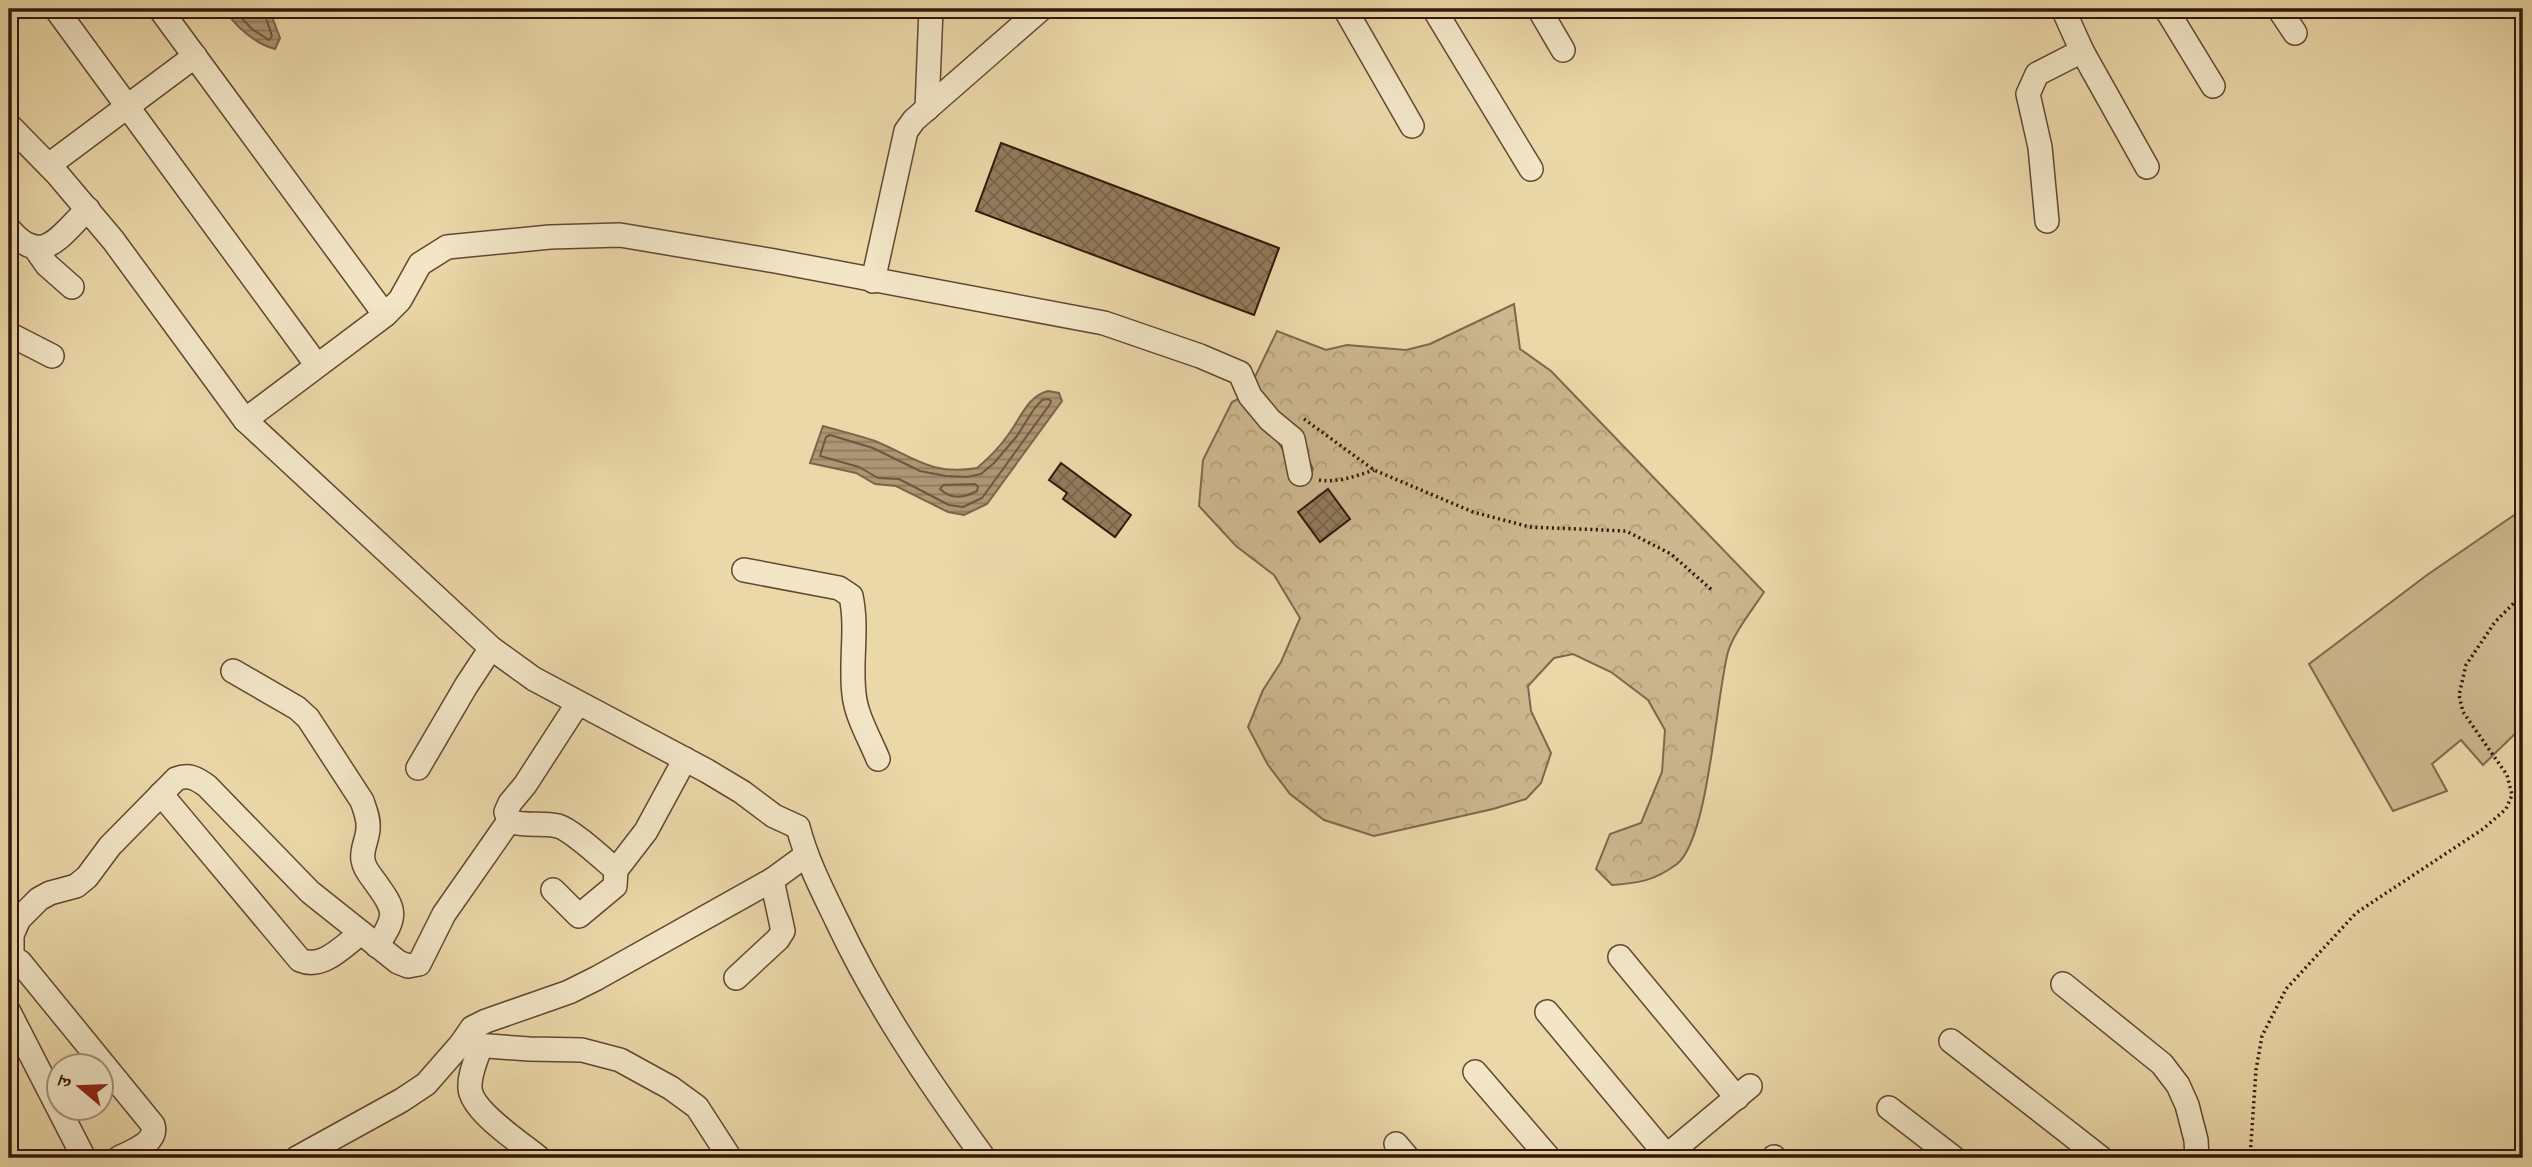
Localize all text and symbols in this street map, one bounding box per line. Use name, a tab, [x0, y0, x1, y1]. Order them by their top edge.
north arrow	[46, 1052, 116, 1122]
text: उ	[52, 1072, 79, 1092]

